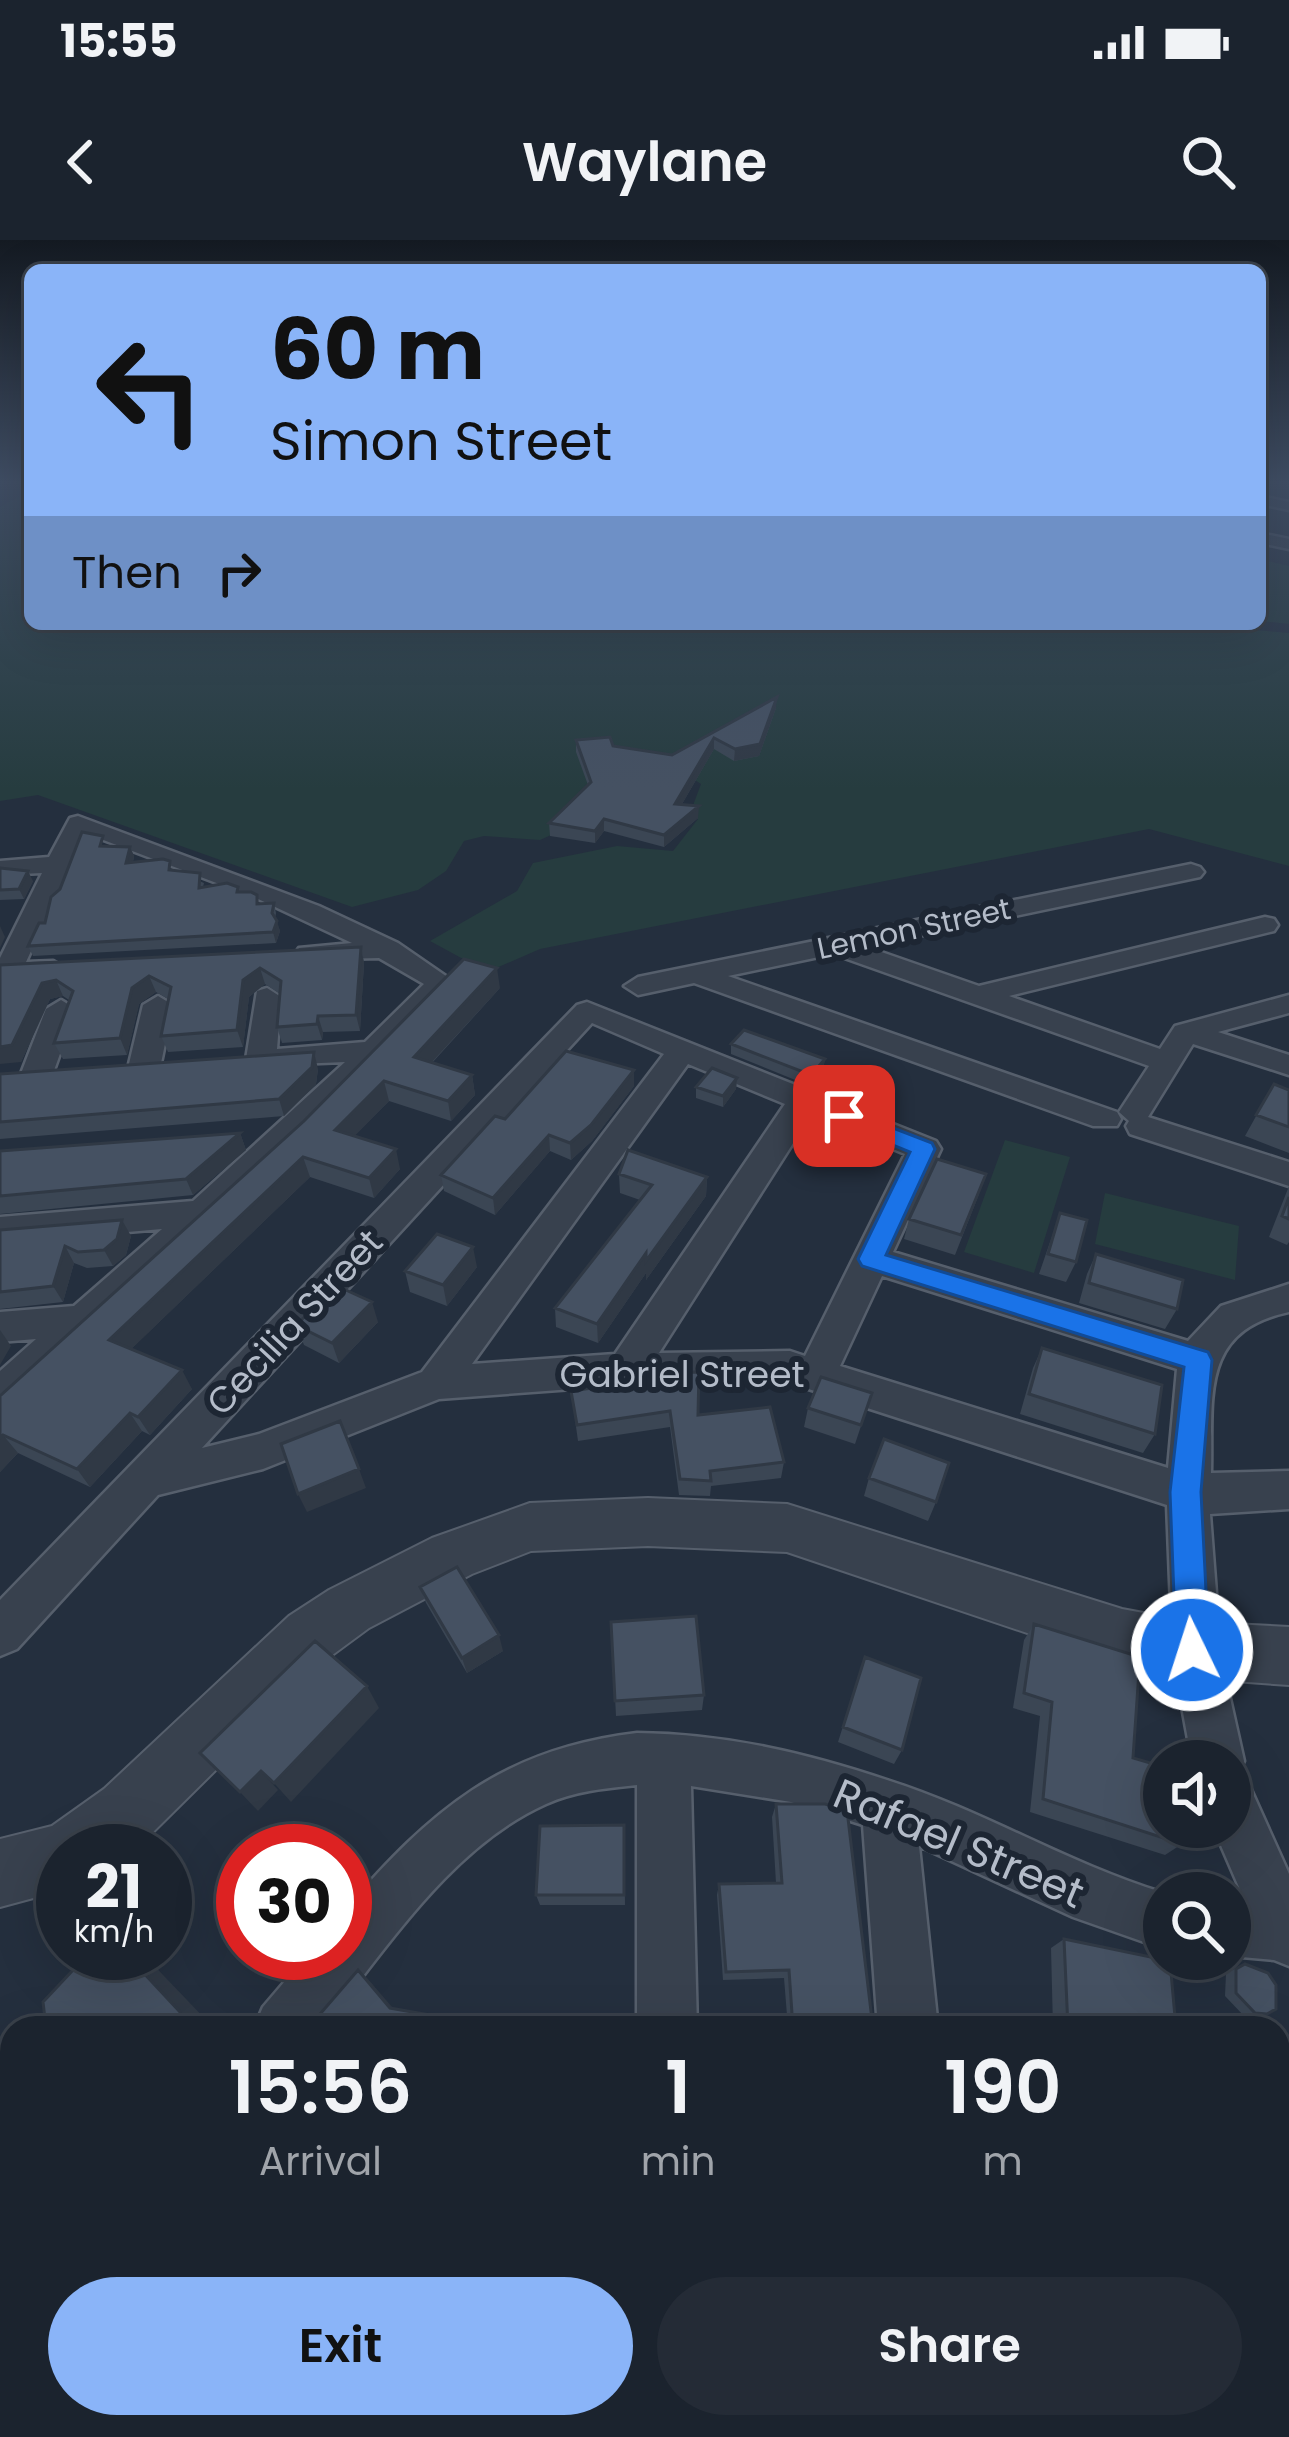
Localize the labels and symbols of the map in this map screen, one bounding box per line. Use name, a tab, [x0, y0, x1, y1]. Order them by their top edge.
street label: Lemon Street	[813, 887, 1015, 970]
pin	[793, 1065, 895, 1167]
street label: Cecilia Street	[195, 1218, 394, 1427]
street label: Gabriel Street	[559, 1349, 805, 1400]
position arrow	[1129, 1587, 1255, 1713]
street label: Rafael Street	[825, 1764, 1093, 1923]
speed limit sign: 30	[216, 1824, 372, 1980]

